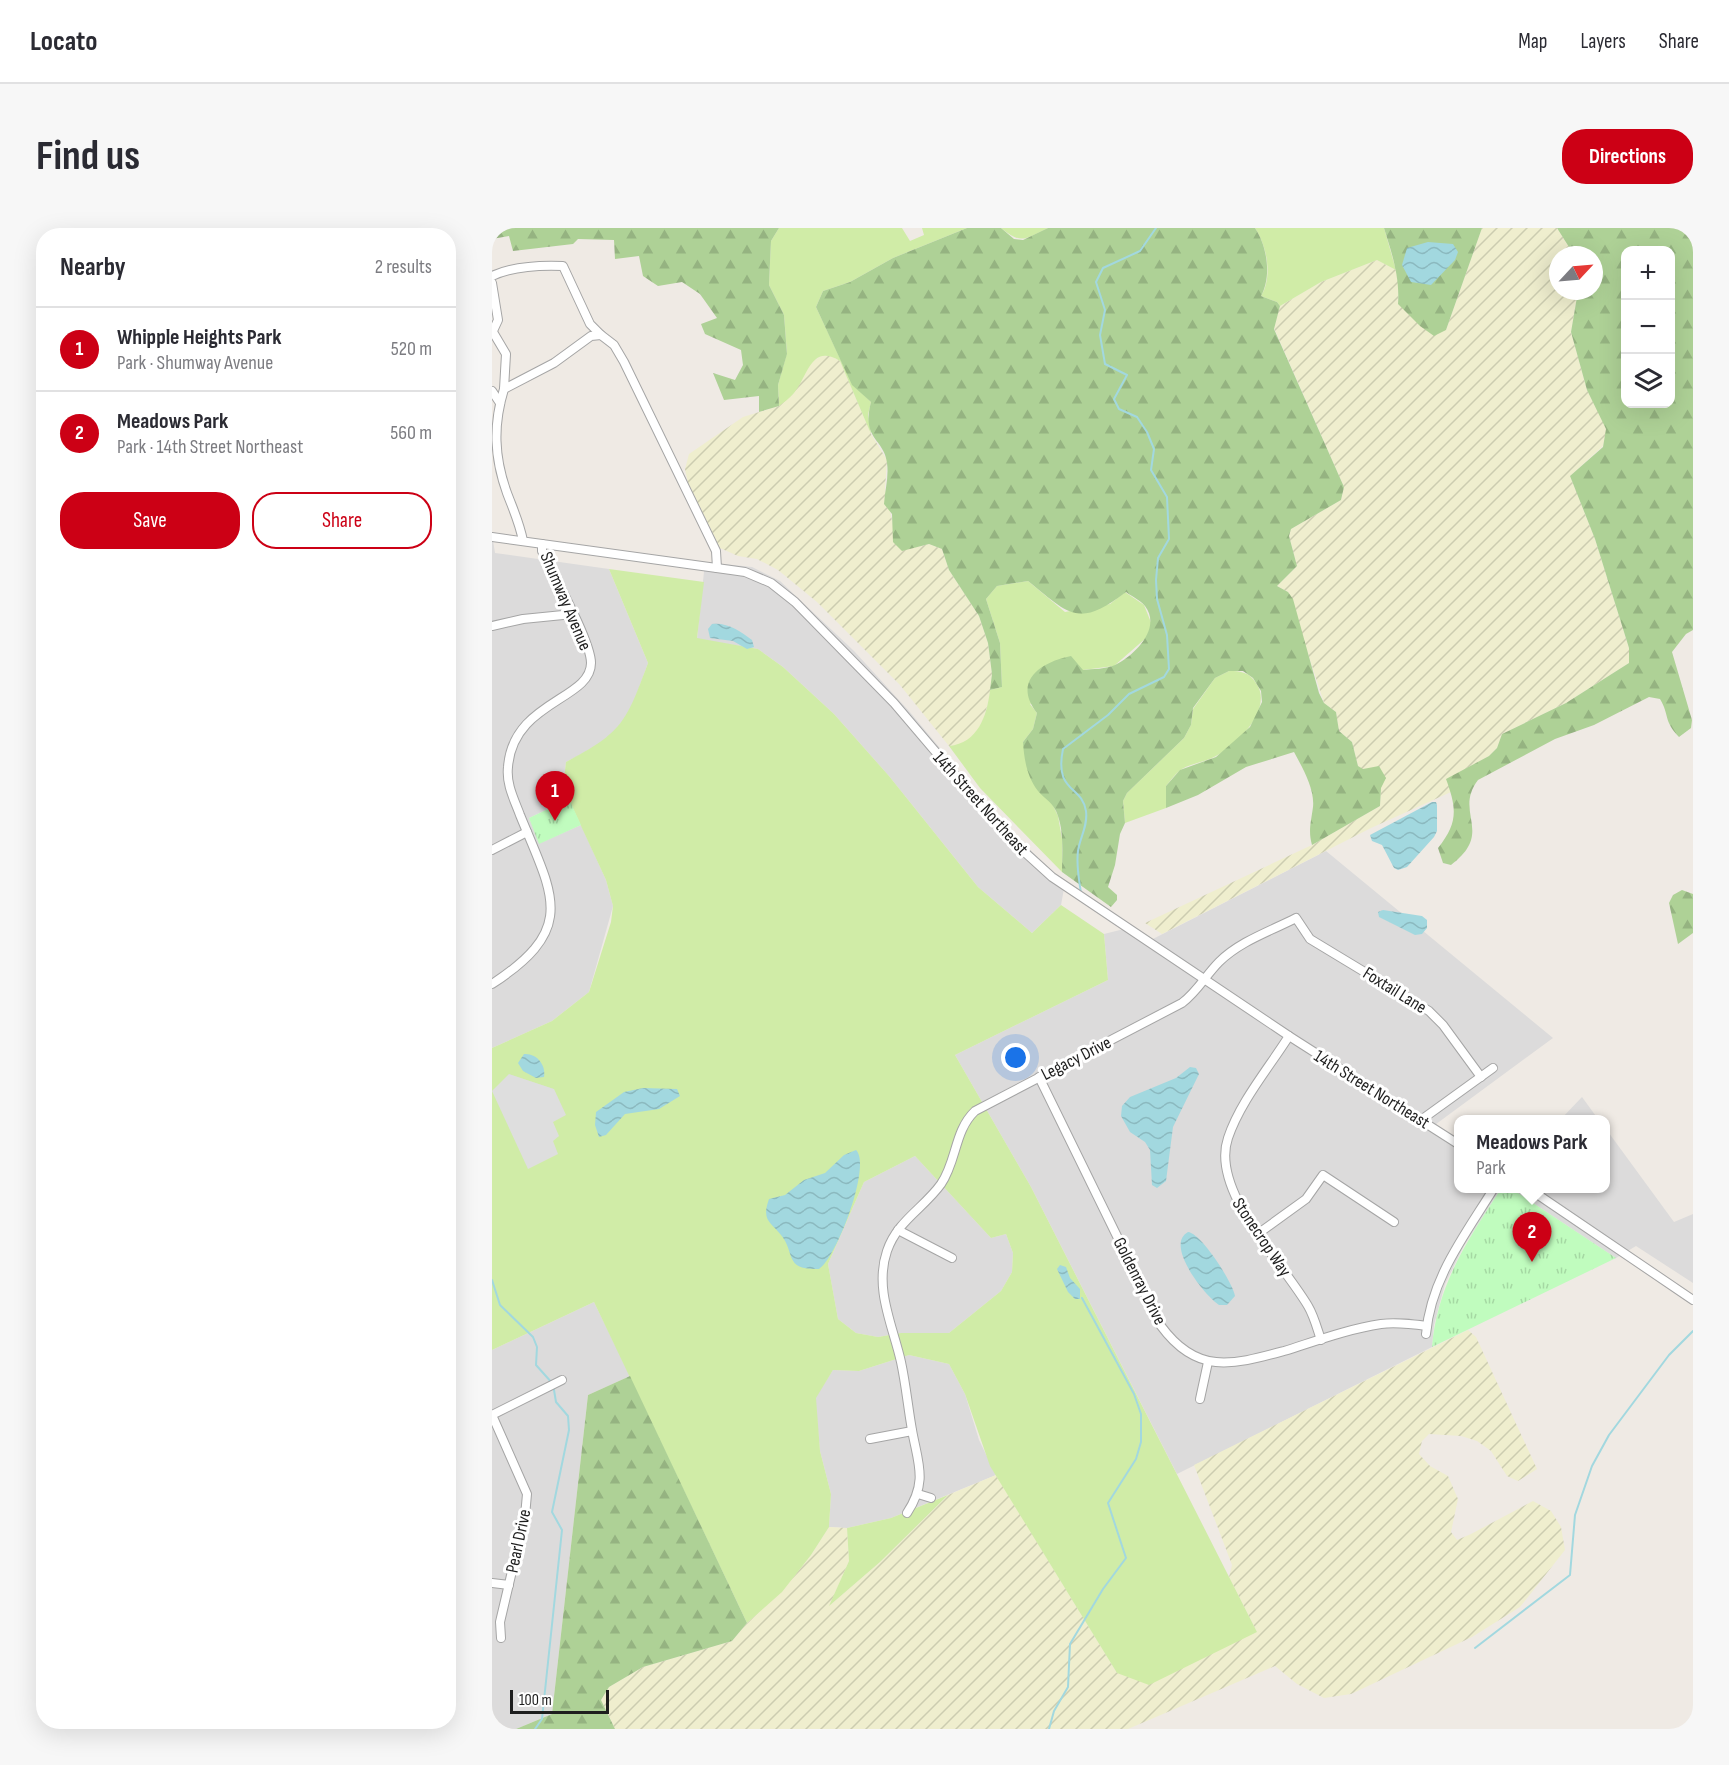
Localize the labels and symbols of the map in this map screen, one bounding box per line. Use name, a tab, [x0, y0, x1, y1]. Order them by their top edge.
north arrow	[1549, 246, 1603, 300]
street label: Shumway Avenue	[535, 549, 596, 654]
street label: 14th Street Northeast	[929, 747, 1033, 860]
pin: 1	[536, 772, 574, 821]
street label: Foxtail Lane	[1359, 963, 1430, 1018]
street label: Legacy Drive	[1038, 1032, 1115, 1085]
your location	[1001, 1043, 1030, 1072]
street label: 14th Street Northeast	[1310, 1046, 1434, 1134]
street label: Stonecrop Way	[1228, 1194, 1296, 1281]
pin: 2	[1512, 1212, 1552, 1262]
street label: Goldenray Drive	[1109, 1234, 1171, 1328]
street label: Pearl Drive	[502, 1507, 535, 1575]
scale bar	[510, 1687, 609, 1714]

